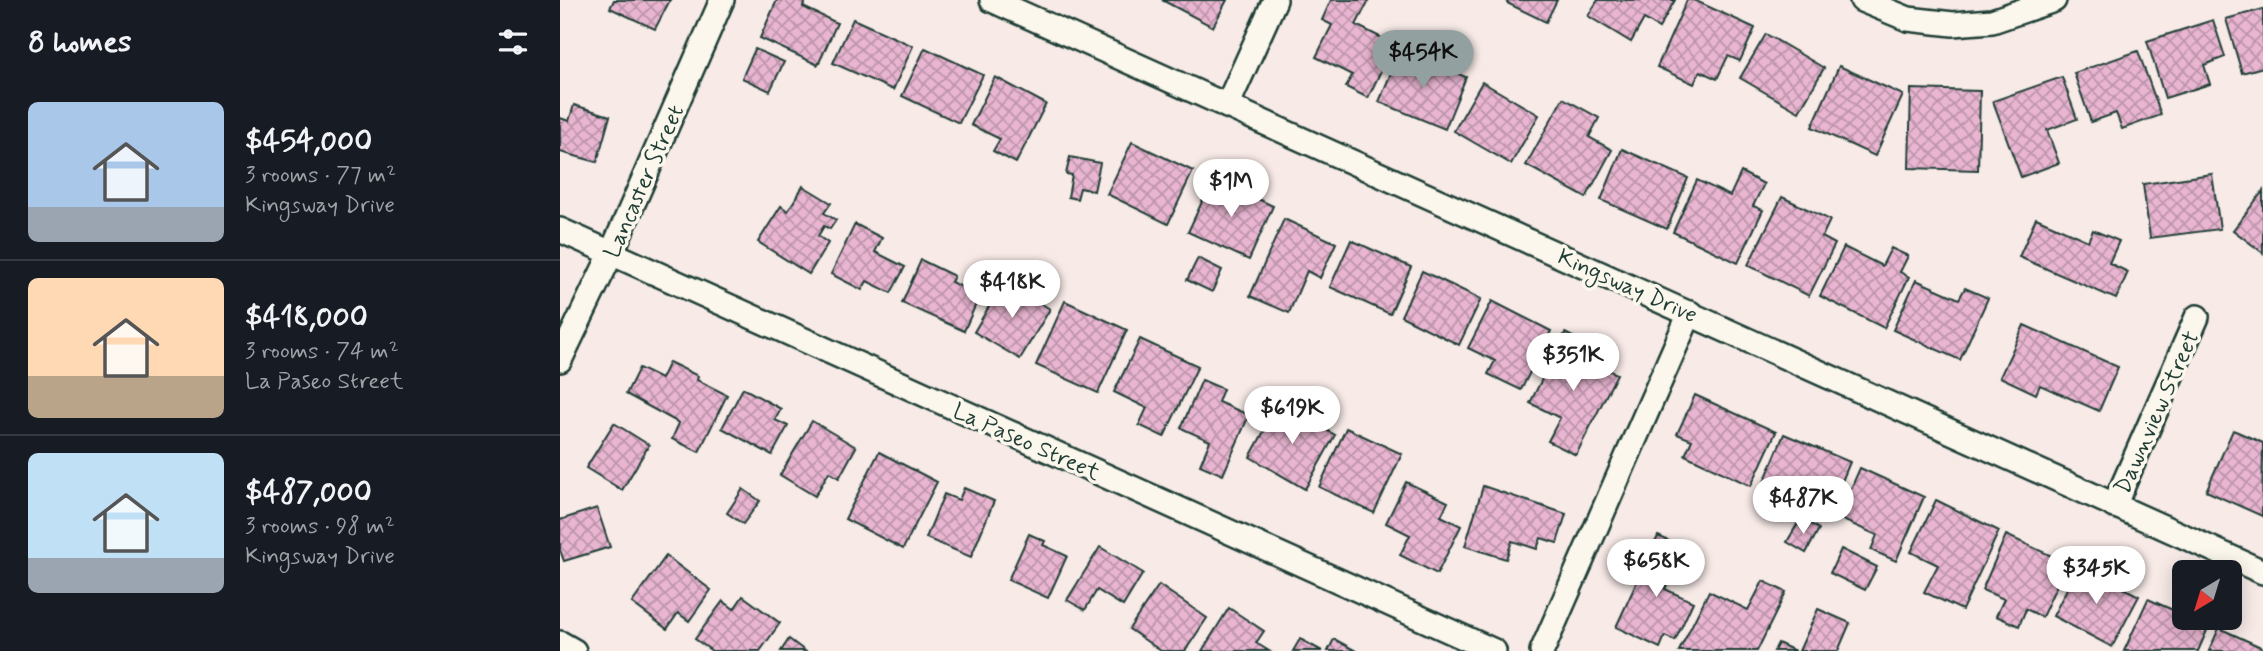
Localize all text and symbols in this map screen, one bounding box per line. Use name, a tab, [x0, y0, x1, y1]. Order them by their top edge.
text: 8 homes	[28, 23, 131, 62]
icon: filters	[494, 23, 532, 61]
pin: $454K	[1374, 31, 1472, 90]
text: $454K	[1389, 38, 1457, 68]
street label: Lancaster Street	[598, 101, 692, 263]
text: $454,000	[245, 122, 372, 161]
icon: home	[84, 130, 168, 214]
pin: $1M	[1197, 160, 1265, 219]
text: 3 rooms · 77 m²	[245, 161, 396, 191]
text: $1M	[1209, 167, 1253, 197]
text: Kingsway Drive	[245, 191, 395, 221]
street label: Kingsway Drive	[1552, 243, 1702, 333]
pin: $418K	[963, 260, 1061, 320]
text: $418K	[979, 268, 1045, 298]
text: $418,000	[245, 298, 368, 337]
icon: home	[84, 306, 168, 390]
street label: Dawnview Street	[2108, 326, 2207, 499]
pin: $351K	[1524, 334, 1622, 393]
text: 3 rooms · 74 m²	[245, 337, 399, 367]
text: $351K	[1542, 341, 1604, 371]
text: La Paseo Street	[245, 367, 403, 397]
pin: $619K	[1243, 386, 1341, 446]
text: $619K	[1260, 394, 1324, 424]
street label: La Paseo Street	[948, 397, 1105, 489]
text: $487,000	[245, 473, 372, 512]
pin: $487K	[1754, 476, 1852, 536]
icon: home	[84, 481, 168, 565]
text: $487K	[1769, 484, 1837, 514]
text: 3 rooms · 98 m²	[245, 512, 395, 542]
pin: $658K	[1607, 540, 1705, 599]
text: Kingsway Drive	[245, 542, 395, 572]
pin: $345K	[2047, 546, 2145, 606]
text: $658K	[1623, 547, 1689, 577]
text: $345K	[2063, 554, 2129, 584]
north arrow	[2172, 560, 2242, 630]
map controls	[2172, 560, 2242, 630]

